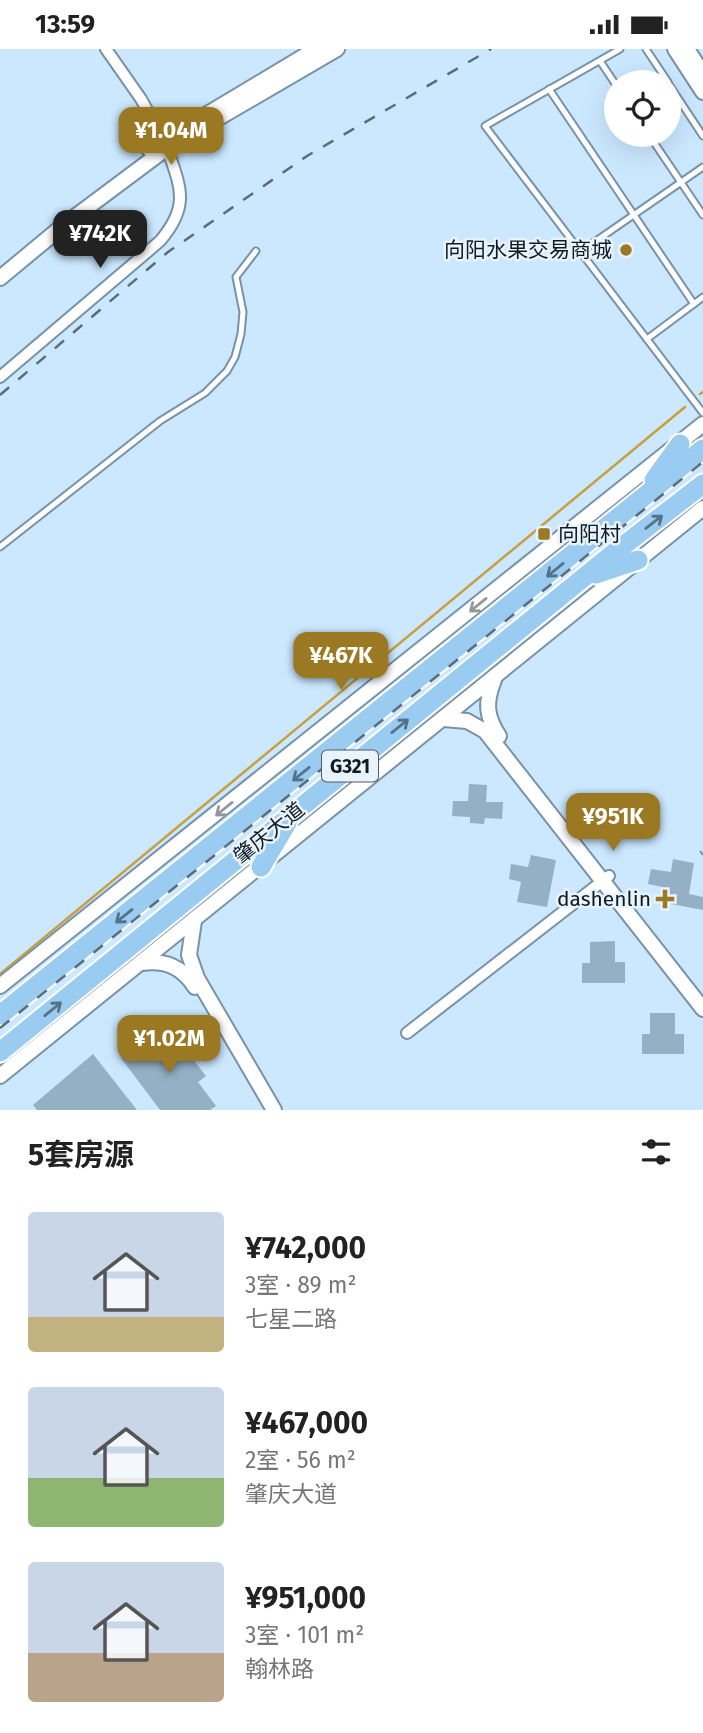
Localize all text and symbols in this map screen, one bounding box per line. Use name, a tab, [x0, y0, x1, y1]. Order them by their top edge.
text: 13:59	[35, 9, 95, 40]
map controls	[604, 70, 681, 147]
button: locate	[604, 70, 681, 147]
pin: ¥1.04M	[114, 107, 228, 167]
text: ¥1.04M	[135, 116, 207, 144]
pin: ¥742K	[51, 211, 149, 270]
text: ¥742K	[69, 219, 131, 247]
place label: 向阳水果交易商城	[444, 237, 612, 263]
marker: 向阳水果交易商城	[618, 242, 634, 258]
one-way arrow	[644, 514, 663, 529]
place label: 向阳村	[558, 521, 621, 547]
marker: 向阳村	[536, 526, 552, 542]
one-way arrow	[546, 562, 565, 577]
one-way arrow	[469, 598, 488, 613]
pin: ¥467K	[292, 633, 390, 692]
text: ¥467K	[309, 641, 373, 669]
one-way arrow	[391, 718, 409, 734]
road number: G321	[322, 751, 378, 781]
one-way arrow	[293, 766, 311, 781]
pin: ¥951K	[564, 793, 662, 853]
street label: 肇庆大道	[228, 796, 310, 870]
one-way arrow	[215, 801, 233, 816]
text: ¥951K	[582, 802, 644, 830]
place label: dashenlin	[557, 886, 651, 912]
marker: dashenlin	[657, 891, 673, 907]
one-way arrow	[115, 908, 133, 924]
one-way arrow	[43, 1001, 61, 1016]
pin: ¥1.02M	[112, 1016, 226, 1075]
text: ¥1.02M	[133, 1024, 205, 1052]
icon: filters	[637, 1133, 675, 1171]
text: 5套房源	[28, 1137, 134, 1173]
text: ¥742,000	[245, 1230, 366, 1266]
icon: home	[84, 1240, 168, 1324]
text: 3室 · 89 m²	[245, 1271, 356, 1299]
text: 七星二路	[245, 1305, 337, 1333]
text: ¥467,000	[245, 1405, 368, 1441]
icon: home	[84, 1415, 168, 1499]
text: 2室 · 56 m²	[245, 1446, 356, 1474]
text: 肇庆大道	[245, 1480, 337, 1508]
text: ¥951,000	[245, 1580, 366, 1616]
icon: home	[84, 1590, 168, 1674]
text: 3室 · 101 m²	[245, 1621, 364, 1649]
text: 翰林路	[245, 1655, 314, 1683]

